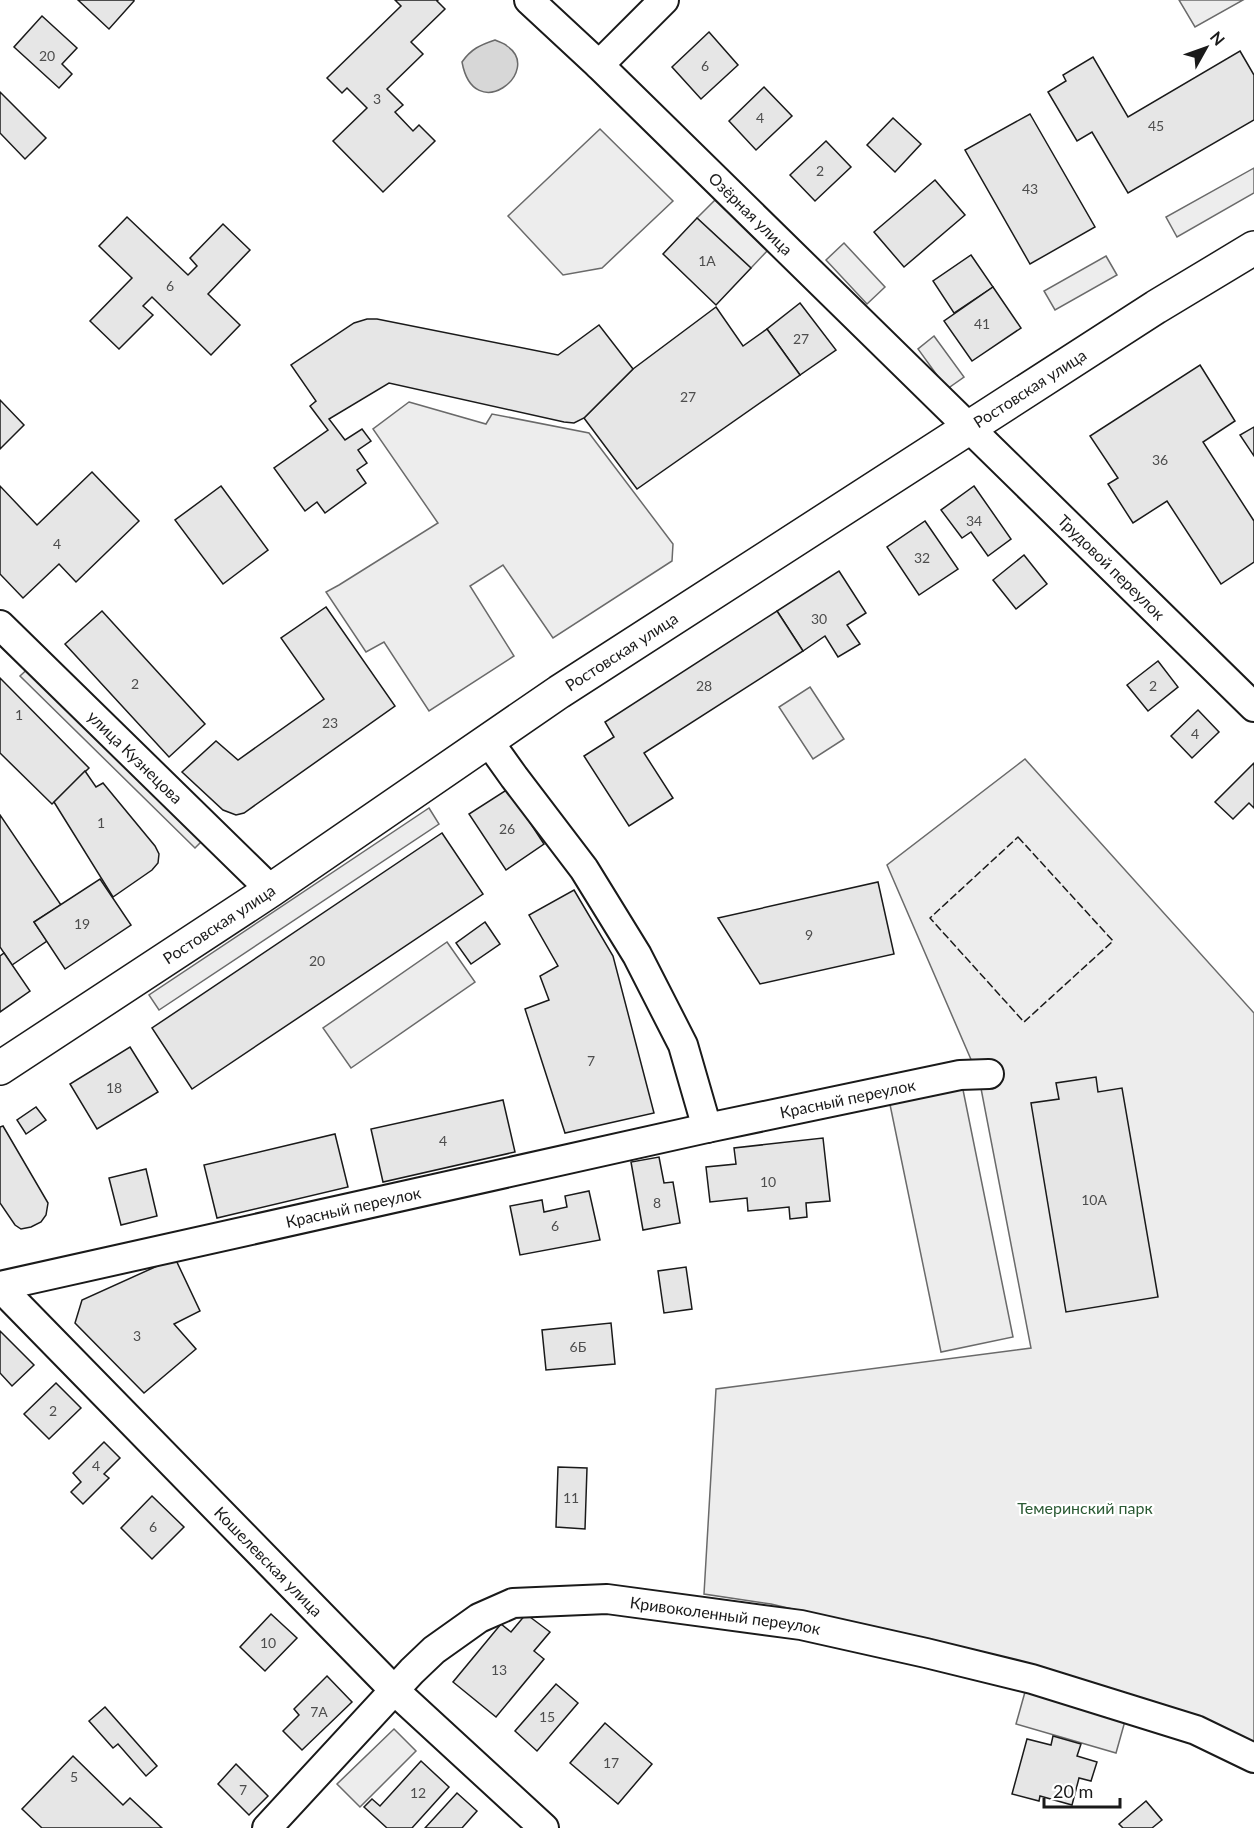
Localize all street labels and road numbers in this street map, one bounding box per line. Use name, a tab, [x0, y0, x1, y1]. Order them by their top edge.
street label: Озёрная улица	[705, 168, 797, 259]
street label: Ростовская улица	[970, 345, 1089, 431]
street label: Трудовой переулок	[1054, 510, 1170, 624]
street label: Ростовская улица	[561, 608, 681, 695]
street label: улица Кузнецова	[84, 706, 187, 807]
street label: Ростовская улица	[159, 880, 278, 967]
street label: Красный переулок	[778, 1074, 918, 1122]
street label: Красный переулок	[284, 1182, 423, 1231]
street label: Кошелевская улица	[211, 1502, 327, 1620]
street label: Кривоколенный переулок	[629, 1592, 823, 1638]

